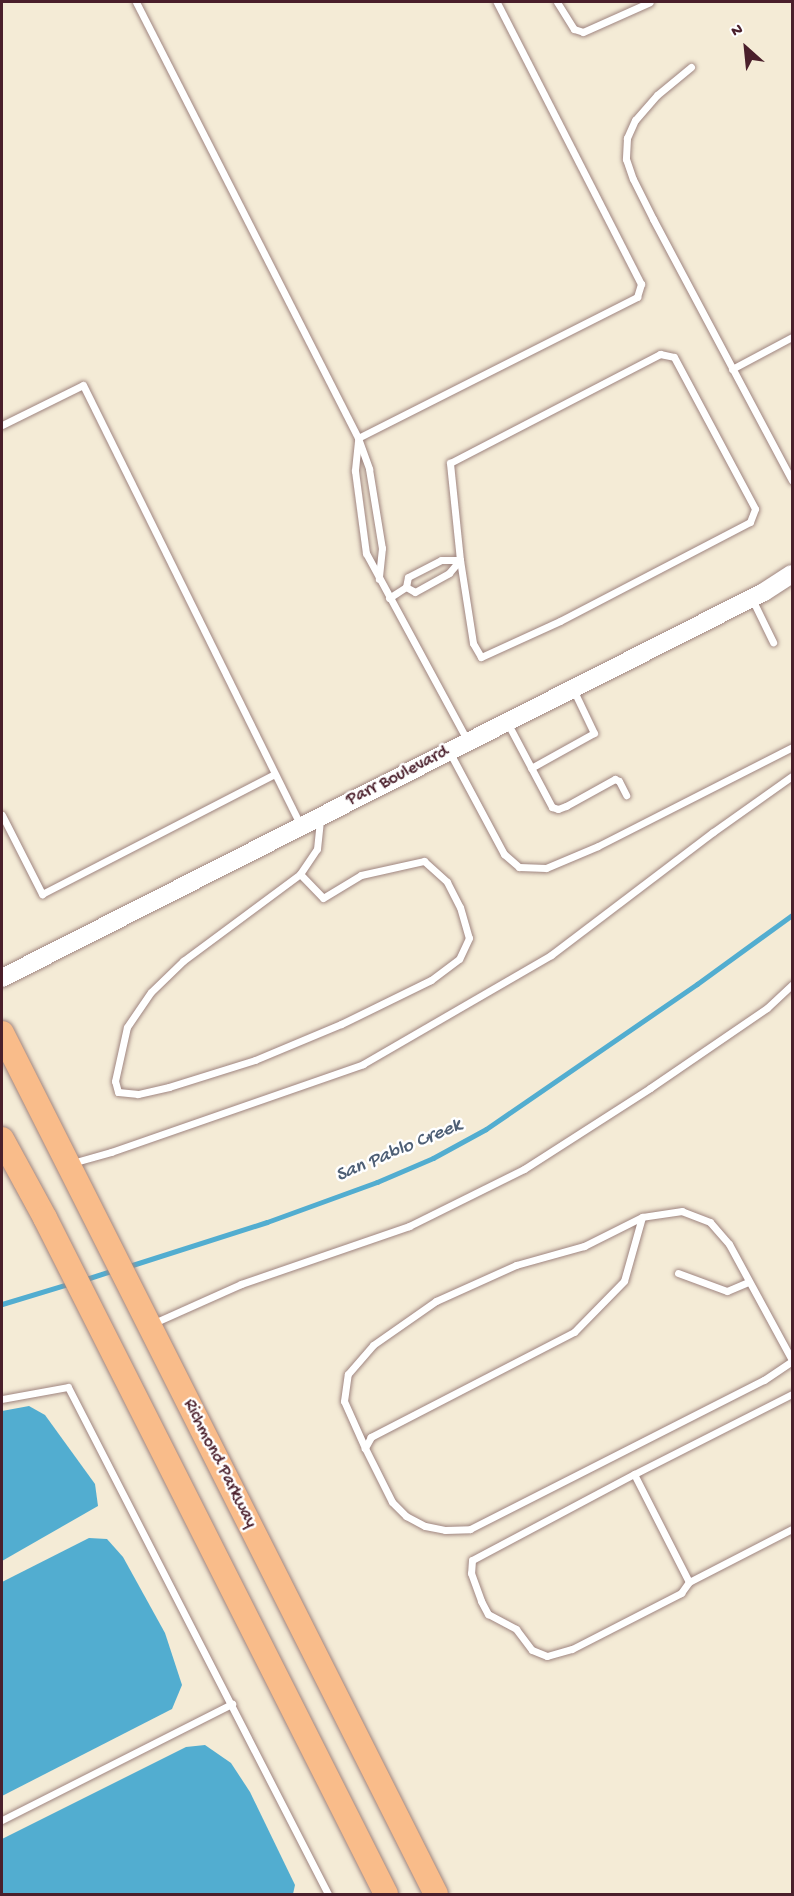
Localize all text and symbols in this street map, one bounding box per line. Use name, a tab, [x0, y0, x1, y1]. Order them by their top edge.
north arrow	[716, 18, 776, 78]
text: N	[729, 21, 747, 42]
street label: Parr Boulevard	[343, 742, 453, 812]
water label: San Pablo Creek	[332, 1114, 466, 1188]
street label: Richmond Parkway	[177, 1396, 261, 1532]

